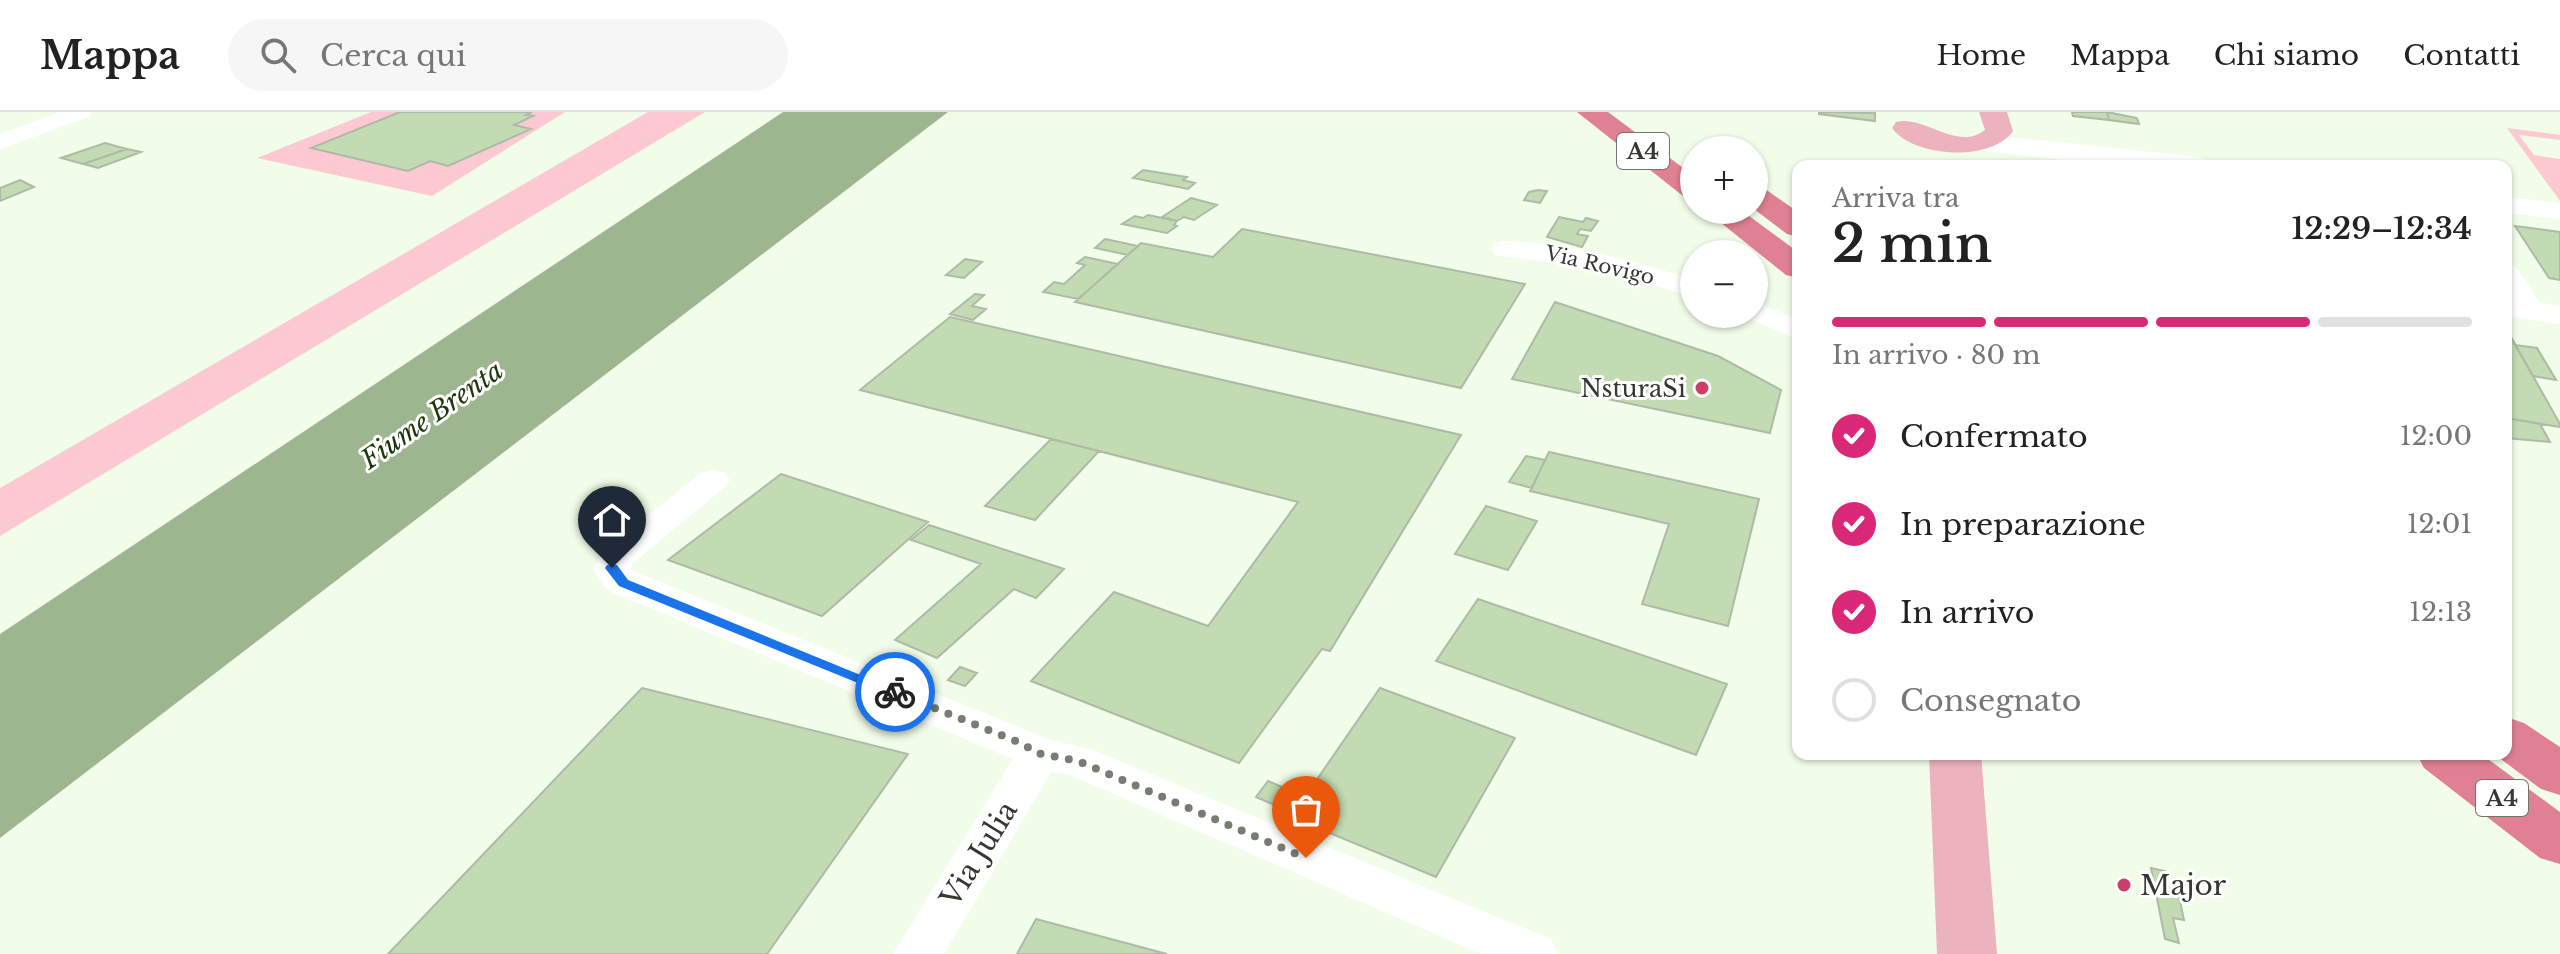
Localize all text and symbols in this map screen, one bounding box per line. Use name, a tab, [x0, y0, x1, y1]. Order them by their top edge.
search box	[228, 19, 788, 91]
text: Mappa	[40, 32, 180, 79]
icon: search	[256, 33, 300, 77]
text: Cerca qui	[320, 37, 466, 74]
text: Home	[1937, 38, 2026, 73]
text: Mappa	[2070, 38, 2170, 73]
text: Chi siamo	[2214, 38, 2359, 73]
text: Contatti	[2403, 38, 2520, 73]
road number: A4	[1617, 133, 1669, 169]
map controls	[1680, 136, 1768, 328]
button: +	[1680, 136, 1768, 224]
text: Arriva tra	[1832, 182, 1959, 214]
text: 12:29–12:34	[2291, 210, 2472, 247]
text: 2 min	[1832, 212, 1992, 276]
button: −	[1680, 240, 1768, 328]
street label: Via Rovigo	[1542, 241, 1657, 289]
text: In arrivo · 80 m	[1832, 339, 2040, 371]
water label: Fiume Brenta	[354, 354, 509, 476]
place label: NsturaSi	[1581, 374, 1686, 403]
marker: NsturaSi	[1693, 379, 1711, 397]
icon: check	[1832, 414, 1876, 458]
text: Confermato	[1900, 418, 2088, 455]
text: 12:00	[2400, 420, 2472, 452]
pin	[578, 486, 646, 568]
icon: home	[590, 498, 634, 542]
icon: check	[1832, 502, 1876, 546]
text: In preparazione	[1900, 506, 2146, 543]
text: 12:01	[2407, 508, 2472, 540]
icon: check	[1832, 590, 1876, 634]
text: In arrivo	[1900, 594, 2034, 631]
text: 12:13	[2409, 596, 2472, 628]
courier	[855, 652, 935, 732]
icon: bike	[873, 670, 917, 714]
text: Consegnato	[1900, 682, 2081, 719]
pin	[1272, 776, 1340, 858]
road number: A4	[2476, 780, 2528, 816]
icon: bag	[1284, 788, 1328, 832]
street label: Via Julia	[932, 794, 1025, 914]
place label: Major	[2140, 868, 2227, 903]
marker: Major	[2115, 876, 2133, 894]

